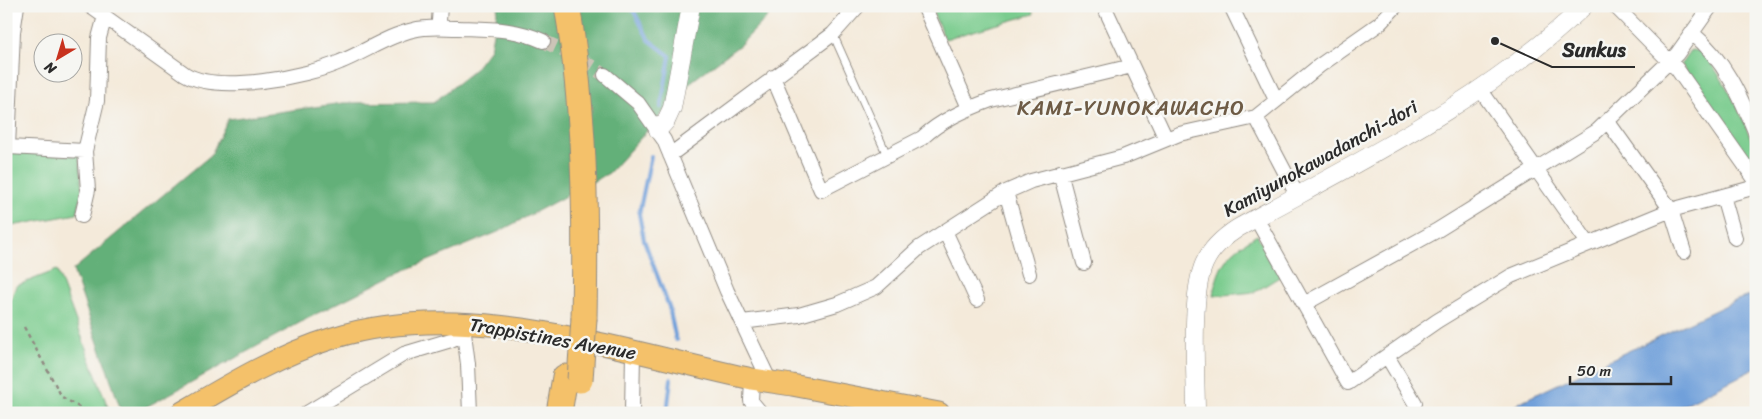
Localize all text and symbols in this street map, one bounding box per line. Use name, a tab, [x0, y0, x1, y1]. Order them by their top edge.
north arrow	[32, 32, 82, 82]
callout: Sunkus	[1552, 32, 1635, 67]
text: Sunkus	[1561, 33, 1627, 68]
text: N	[39, 55, 63, 81]
district label: KAMI-YUNOKAWACHO	[1017, 89, 1245, 127]
street label: Kamiyunokawadanchi-dori	[1216, 91, 1425, 226]
street label: Trappistines Avenue	[467, 308, 639, 369]
scale bar	[1570, 354, 1671, 386]
text: 50 m	[1577, 358, 1612, 384]

